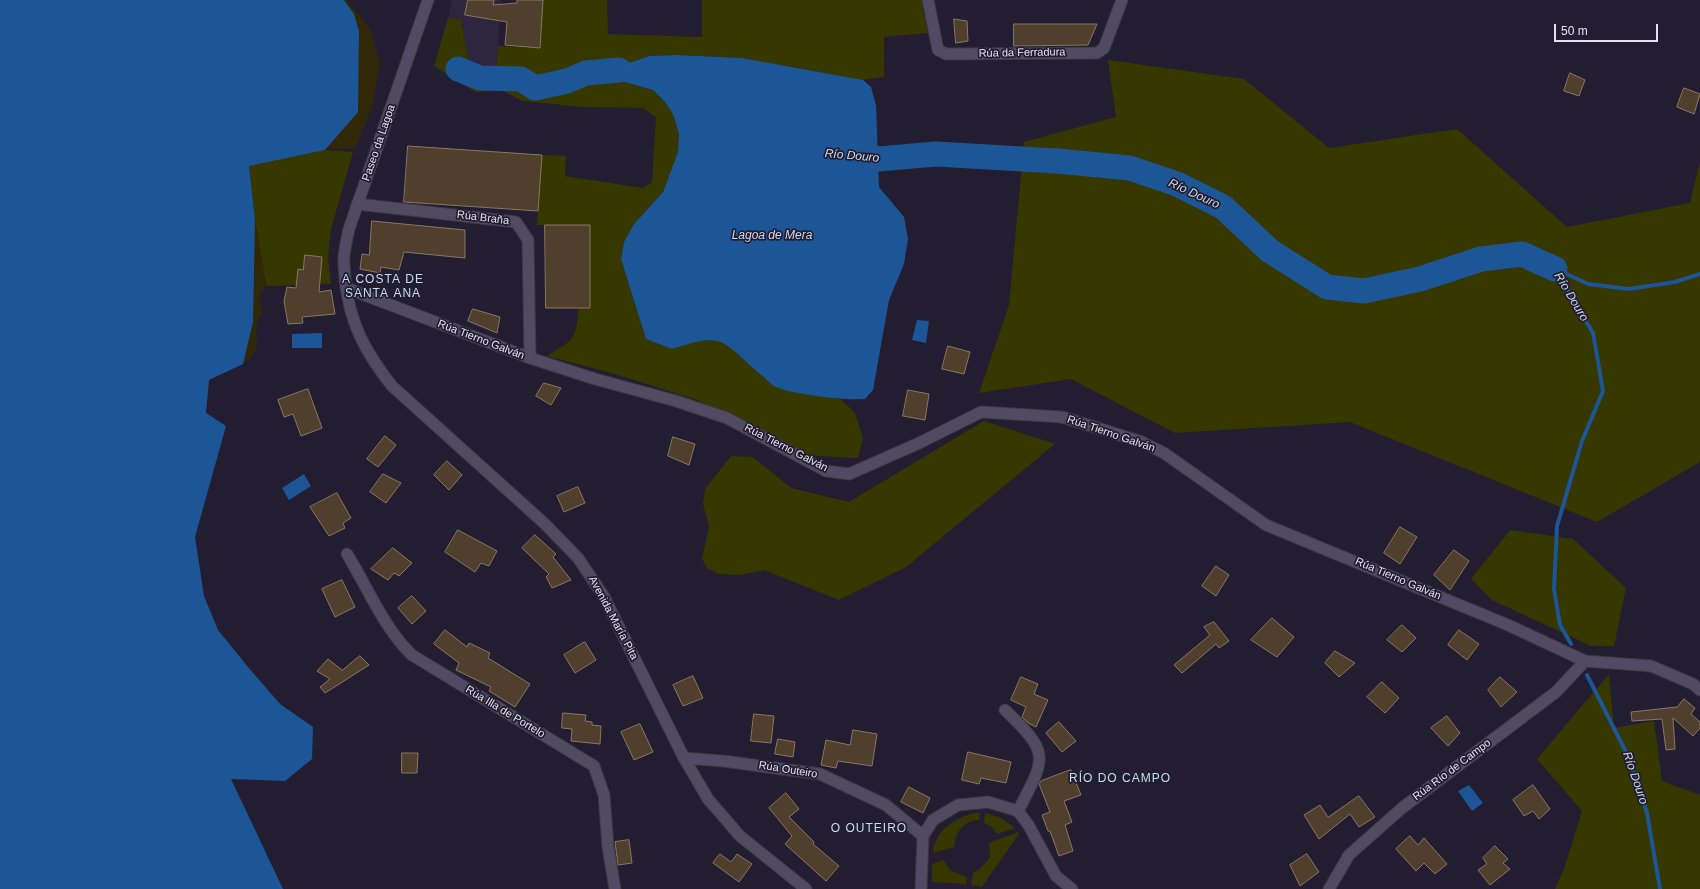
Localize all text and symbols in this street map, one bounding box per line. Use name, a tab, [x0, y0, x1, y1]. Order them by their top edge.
scale bar	[1556, 16, 1660, 42]
text: 50 m	[1561, 24, 1588, 38]
street label: Rúa da Ferradura	[978, 46, 1066, 60]
street label: Paseo da Lagoa	[360, 103, 398, 183]
water label: Río Douro	[824, 146, 880, 166]
water label: Río Douro	[1166, 176, 1222, 212]
street label: Rúa Braña	[456, 208, 510, 228]
water label: Lagoa de Mera	[732, 229, 812, 243]
water label: Río Douro	[1551, 270, 1591, 324]
district label: A COSTA DE SANTA ANA	[342, 273, 424, 301]
street label: Rúa Tierno Galván	[436, 317, 526, 363]
street label: Rúa Tierno Galván	[1065, 413, 1157, 455]
street label: Rúa Tierno Galván	[742, 421, 830, 475]
street label: Rúa Tierno Galván	[1353, 555, 1443, 603]
street label: Avenida María Pita	[585, 574, 641, 662]
street label: Rúa Illa de Portelo	[463, 683, 547, 741]
street label: Rúa Río de Campo	[1410, 736, 1494, 804]
water label: Río Douro	[1619, 750, 1651, 806]
street label: Rúa Outeiro	[758, 759, 818, 781]
district label: RÍO DO CAMPO	[1069, 772, 1171, 786]
district label: O OUTEIRO	[831, 822, 907, 836]

